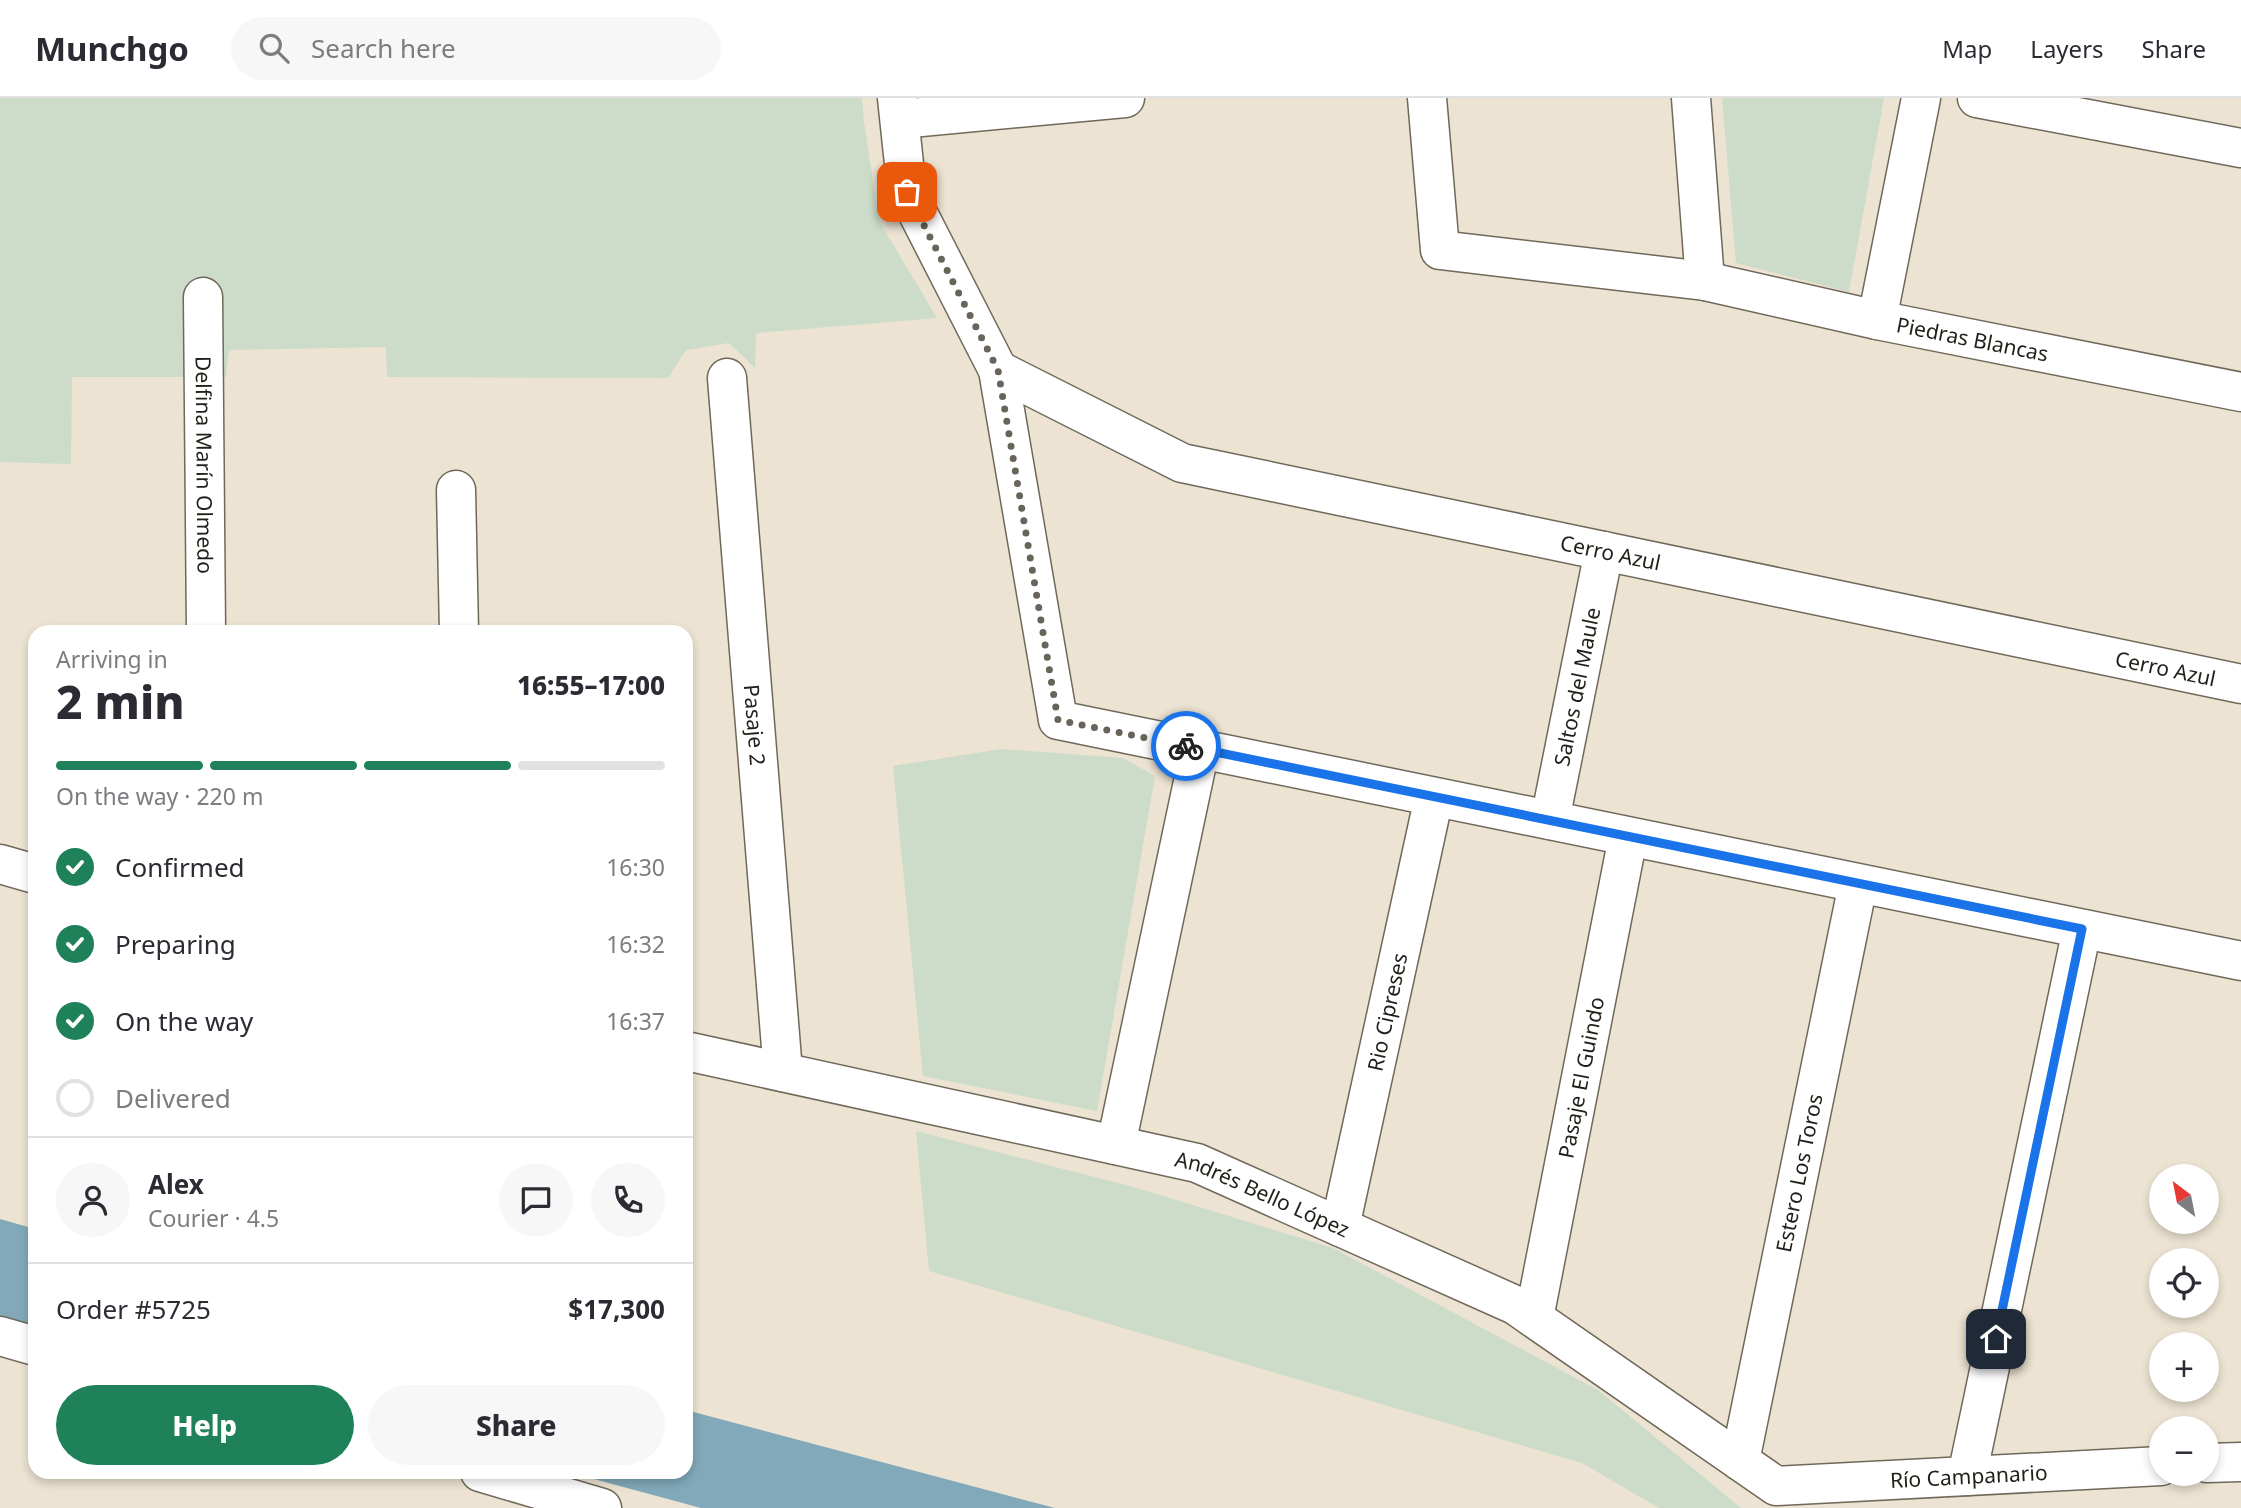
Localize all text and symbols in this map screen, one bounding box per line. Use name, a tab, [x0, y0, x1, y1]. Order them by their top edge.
search box	[231, 17, 721, 80]
text: Munchgo	[35, 26, 189, 71]
icon: search	[255, 29, 293, 67]
text: Search here	[311, 30, 456, 66]
text: Map	[1942, 32, 1992, 65]
text: Layers	[2030, 32, 2104, 65]
text: Share	[2142, 32, 2206, 65]
pin	[877, 162, 937, 222]
icon: bag	[888, 173, 926, 211]
street label: Piedras Blancas	[1894, 310, 2051, 368]
street label: Delfina Marín Olmedo	[190, 356, 219, 574]
street label: Cerro Azul	[1558, 528, 1663, 577]
street label: Saltos del Maule	[1547, 605, 1606, 769]
text: Arriving in	[56, 643, 168, 675]
street label: Cerro Azul	[2113, 644, 2218, 692]
text: 16:55–17:00	[517, 667, 665, 703]
text: 2 min	[56, 670, 185, 732]
street label: Pasaje 2	[738, 683, 772, 766]
courier	[1151, 711, 1221, 781]
icon: bike	[1167, 727, 1205, 765]
text: On the way · 220 m	[56, 780, 263, 812]
icon: check	[56, 848, 94, 886]
text: Confirmed	[115, 849, 245, 885]
text: 16:30	[606, 851, 665, 883]
icon: check	[56, 925, 94, 963]
text: Preparing	[115, 926, 236, 962]
text: 16:32	[606, 928, 665, 960]
street label: Rio Cipreses	[1360, 950, 1414, 1074]
street label: Pasaje El Guindo	[1552, 994, 1610, 1161]
icon: check	[56, 1002, 94, 1040]
text: On the way	[115, 1003, 253, 1039]
text: 16:37	[606, 1005, 665, 1037]
text: Delivered	[115, 1080, 231, 1116]
street label: Estero Los Toros	[1769, 1091, 1829, 1255]
street label: Andrés Bello López	[1173, 1145, 1354, 1243]
button: person	[56, 1163, 130, 1237]
button: chat	[499, 1163, 573, 1237]
button: phone	[591, 1163, 665, 1237]
north arrow	[2149, 1164, 2219, 1234]
map controls	[2149, 1164, 2219, 1486]
text: Alex	[148, 1166, 204, 1202]
text: Courier · 4.5	[148, 1202, 279, 1234]
button: locate	[2149, 1248, 2219, 1318]
text: Order #5725	[56, 1291, 211, 1327]
text: $17,300	[568, 1291, 665, 1327]
pin	[1966, 1309, 2026, 1369]
icon: home	[1977, 1320, 2015, 1358]
button: +	[2149, 1332, 2219, 1402]
button: Help	[56, 1385, 354, 1465]
button: Share	[368, 1385, 665, 1465]
button: −	[2149, 1416, 2219, 1486]
street label: Río Campanario	[1889, 1458, 2048, 1494]

